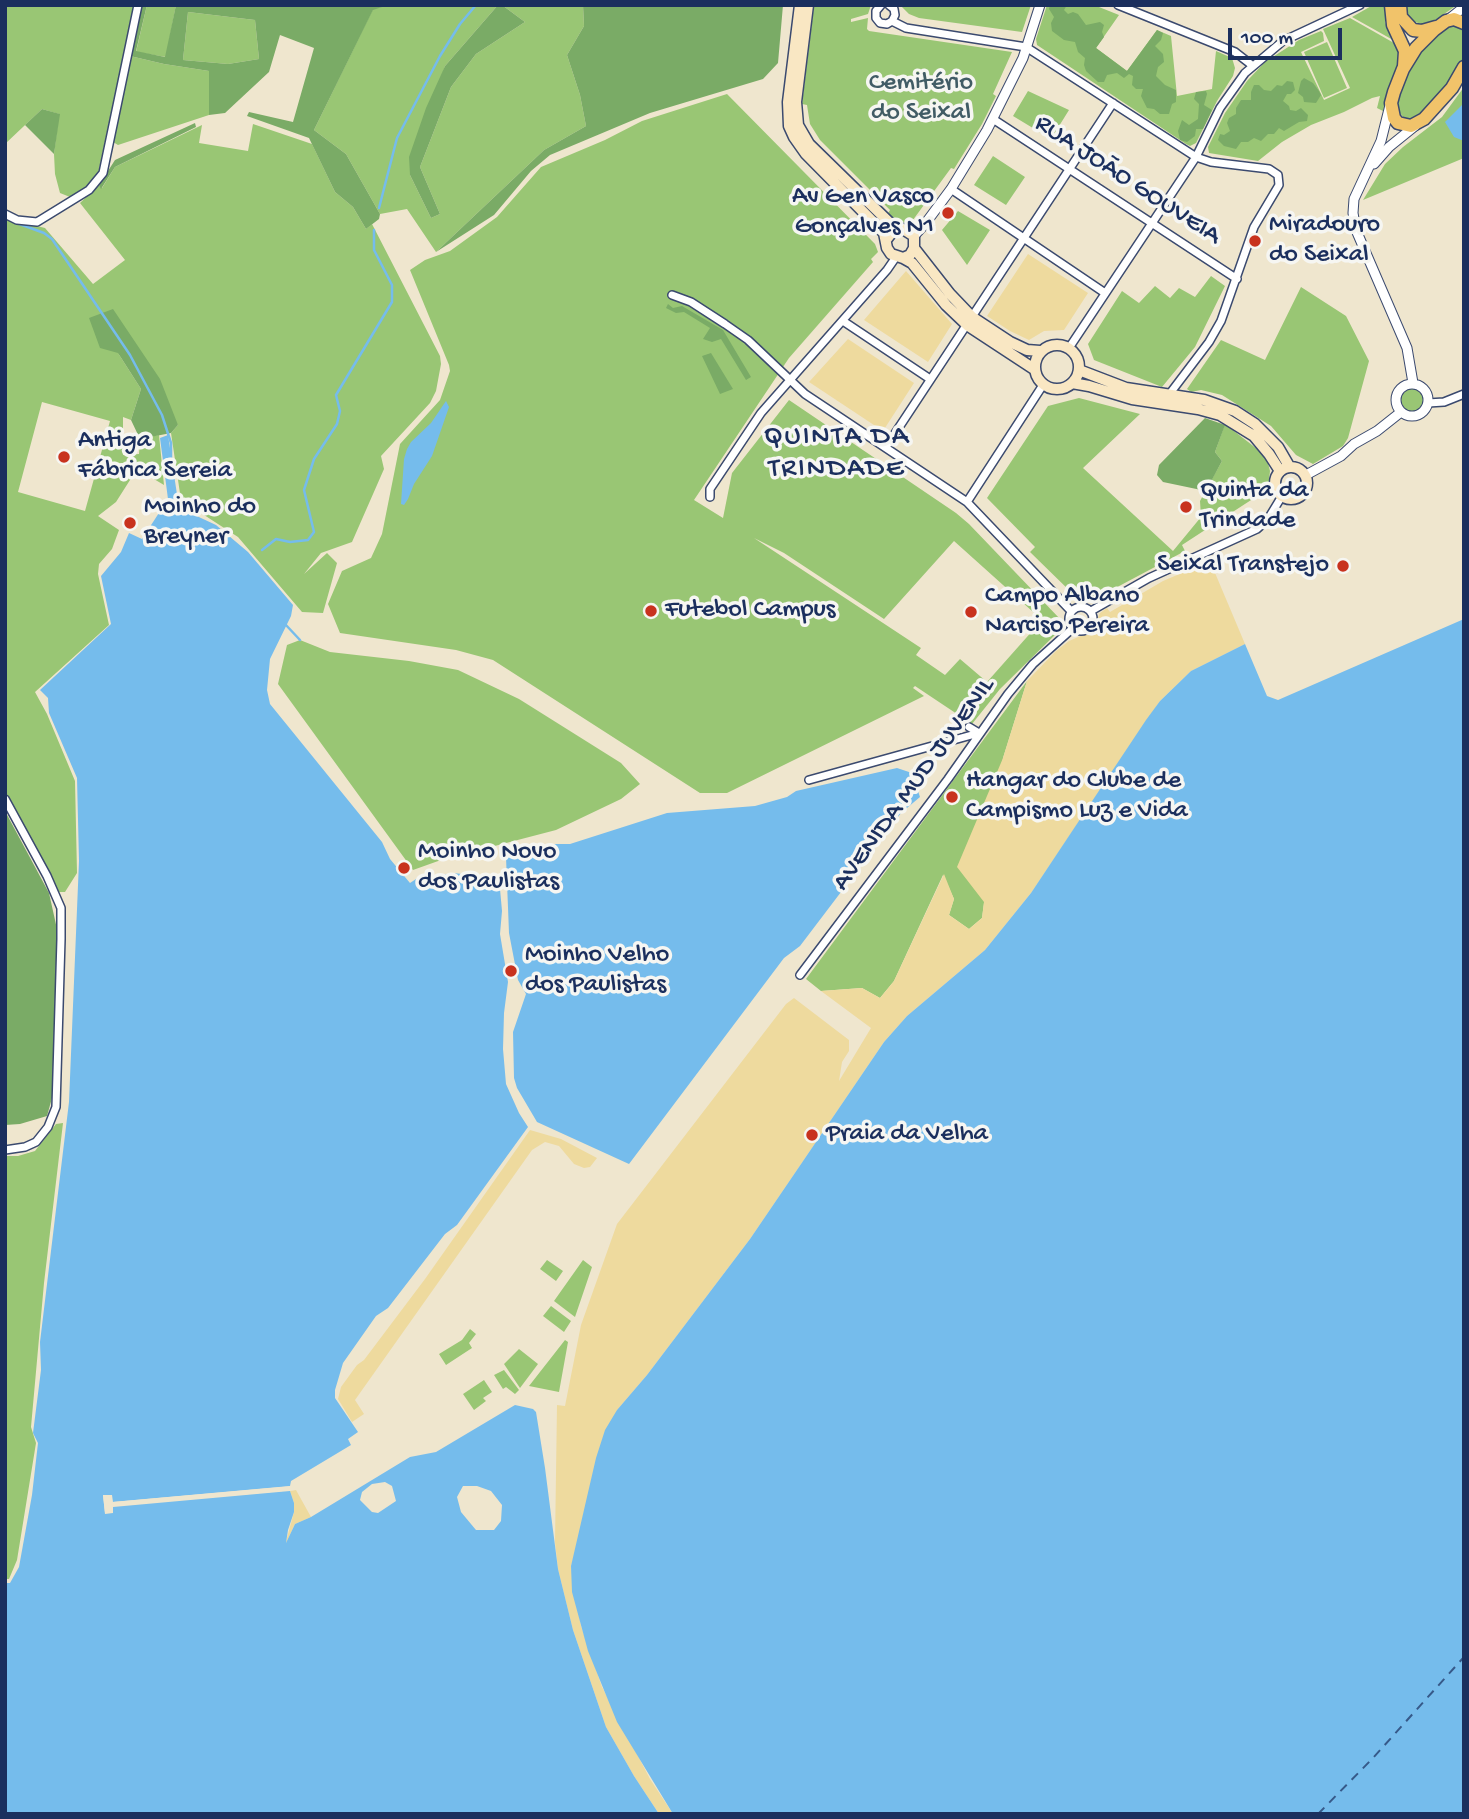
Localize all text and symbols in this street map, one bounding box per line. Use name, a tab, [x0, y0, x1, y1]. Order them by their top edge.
scale bar	[1231, 14, 1345, 58]
text: 100 m	[1241, 27, 1293, 52]
park label: Cemitério do Seixal	[869, 68, 973, 130]
street label: RUA JOÃO GOUVEIA	[1028, 109, 1226, 253]
place label: Av Gen Vasco Gonçalves N1	[792, 182, 934, 244]
marker: Av Gen Vasco Gonçalves N1	[940, 205, 956, 221]
place label: Miradouro do Seixal	[1269, 210, 1380, 272]
marker: Miradouro do Seixal	[1247, 233, 1263, 249]
district label: QUINTA DA TRINDADE	[765, 422, 909, 488]
place label: Antiga Fábrica Sereia	[78, 426, 232, 488]
marker: Antiga Fábrica Sereia	[56, 449, 72, 465]
place label: Quinta da Trindade	[1200, 476, 1309, 538]
place label: Moinho do Breyner	[144, 492, 256, 554]
marker: Quinta da Trindade	[1178, 499, 1194, 515]
marker: Moinho do Breyner	[122, 515, 138, 531]
place label: Seixal Transtejo	[1157, 550, 1329, 582]
marker: Seixal Transtejo	[1335, 558, 1351, 574]
place label: Campo Albano Narciso Pereira	[985, 581, 1149, 642]
place label: Futebol Campus	[665, 595, 835, 627]
marker: Futebol Campus	[643, 603, 659, 619]
marker: Campo Albano Narciso Pereira	[963, 604, 979, 620]
street label: AVENIDA MUD JUVENIL	[827, 672, 1003, 898]
place label: Hangar do Clube de Campismo Luz e Vida	[966, 766, 1188, 828]
marker: Hangar do Clube de Campismo Luz e Vida	[944, 789, 960, 805]
place label: Moinho Novo dos Paulistas	[418, 837, 559, 898]
marker: Moinho Novo dos Paulistas	[396, 860, 412, 876]
place label: Moinho Velho dos Paulistas	[525, 940, 669, 1002]
marker: Moinho Velho dos Paulistas	[503, 963, 519, 979]
place label: Praia da Velha	[826, 1119, 988, 1151]
marker: Praia da Velha	[804, 1127, 820, 1143]

